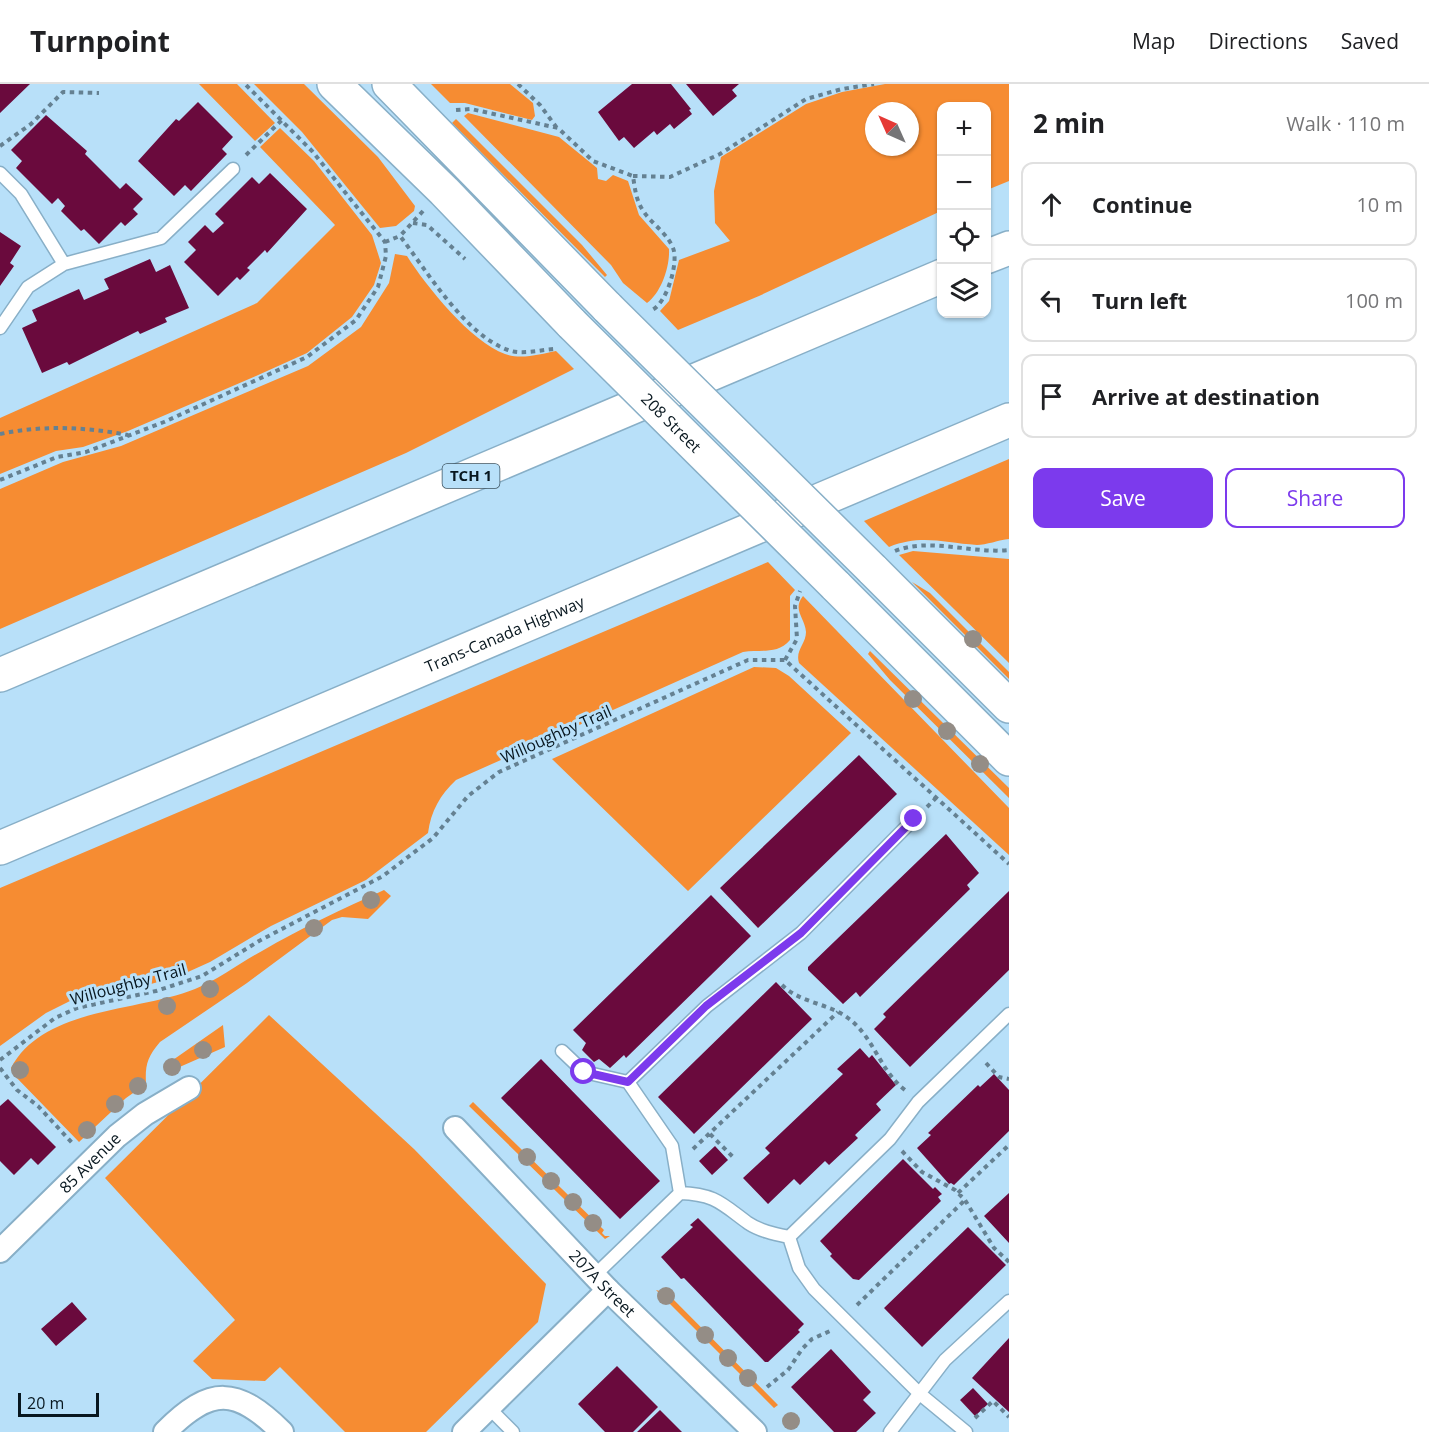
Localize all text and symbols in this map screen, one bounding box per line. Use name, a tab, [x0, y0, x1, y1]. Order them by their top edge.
text: Turnpoint	[30, 22, 170, 60]
text: Map	[1132, 27, 1175, 55]
text: Directions	[1208, 27, 1308, 55]
text: Saved	[1341, 27, 1399, 55]
north arrow	[865, 102, 919, 156]
map controls	[937, 102, 991, 318]
button: +	[937, 102, 991, 156]
text: 2 min	[1033, 105, 1105, 141]
text: Walk · 110 m	[1286, 110, 1405, 137]
button: −	[937, 156, 991, 210]
icon: ahead	[1035, 188, 1068, 221]
text: Continue	[1092, 189, 1192, 219]
text: 10 m	[1356, 191, 1403, 218]
button: locate	[937, 210, 991, 264]
button: layers	[937, 264, 991, 318]
icon: left	[1035, 284, 1068, 317]
text: Turn left	[1092, 285, 1187, 315]
text: 100 m	[1345, 287, 1403, 314]
icon: arrive	[1035, 380, 1068, 413]
text: Arrive at destination	[1092, 381, 1320, 411]
street label: 208 Street	[637, 388, 706, 458]
road number: TCH 1	[442, 464, 500, 488]
button: Save	[1033, 468, 1213, 528]
button: Share	[1225, 468, 1405, 528]
street label: Trans-Canada Highway	[421, 590, 588, 678]
street label: Willoughby Trail	[497, 700, 615, 768]
route end	[900, 805, 926, 831]
street label: Willoughby Trail	[68, 958, 188, 1010]
route start	[570, 1058, 596, 1084]
street label: 85 Avenue	[54, 1127, 125, 1198]
street label: 207A Street	[564, 1245, 641, 1322]
scale bar	[18, 1390, 99, 1418]
text: 20 m	[27, 1392, 64, 1414]

